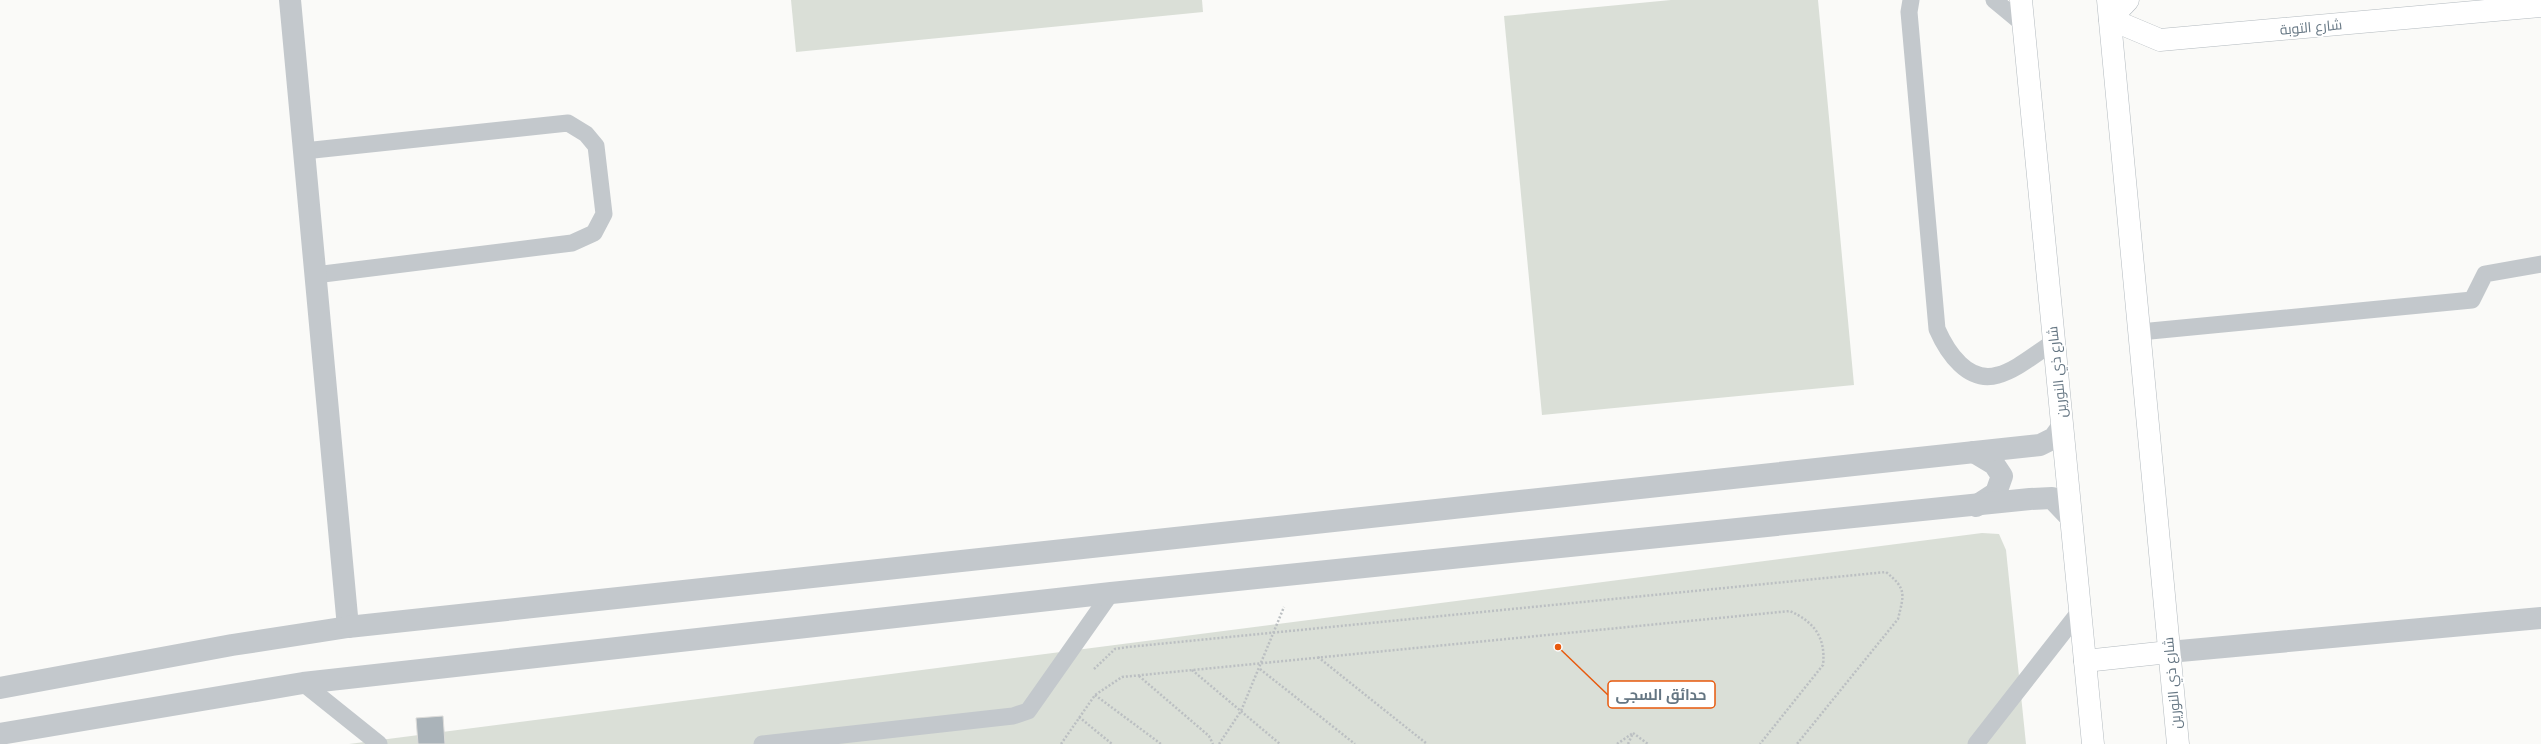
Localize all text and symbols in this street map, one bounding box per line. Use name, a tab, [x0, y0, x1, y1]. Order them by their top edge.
street label: شارع التوبة	[2279, 15, 2343, 39]
street label: شارع ذي النورين	[2043, 325, 2074, 419]
street label: شارع ذي النورين	[2159, 636, 2188, 730]
callout: حدائق السجى	[1608, 681, 1715, 708]
text: حدائق السجى	[1615, 685, 1707, 705]

